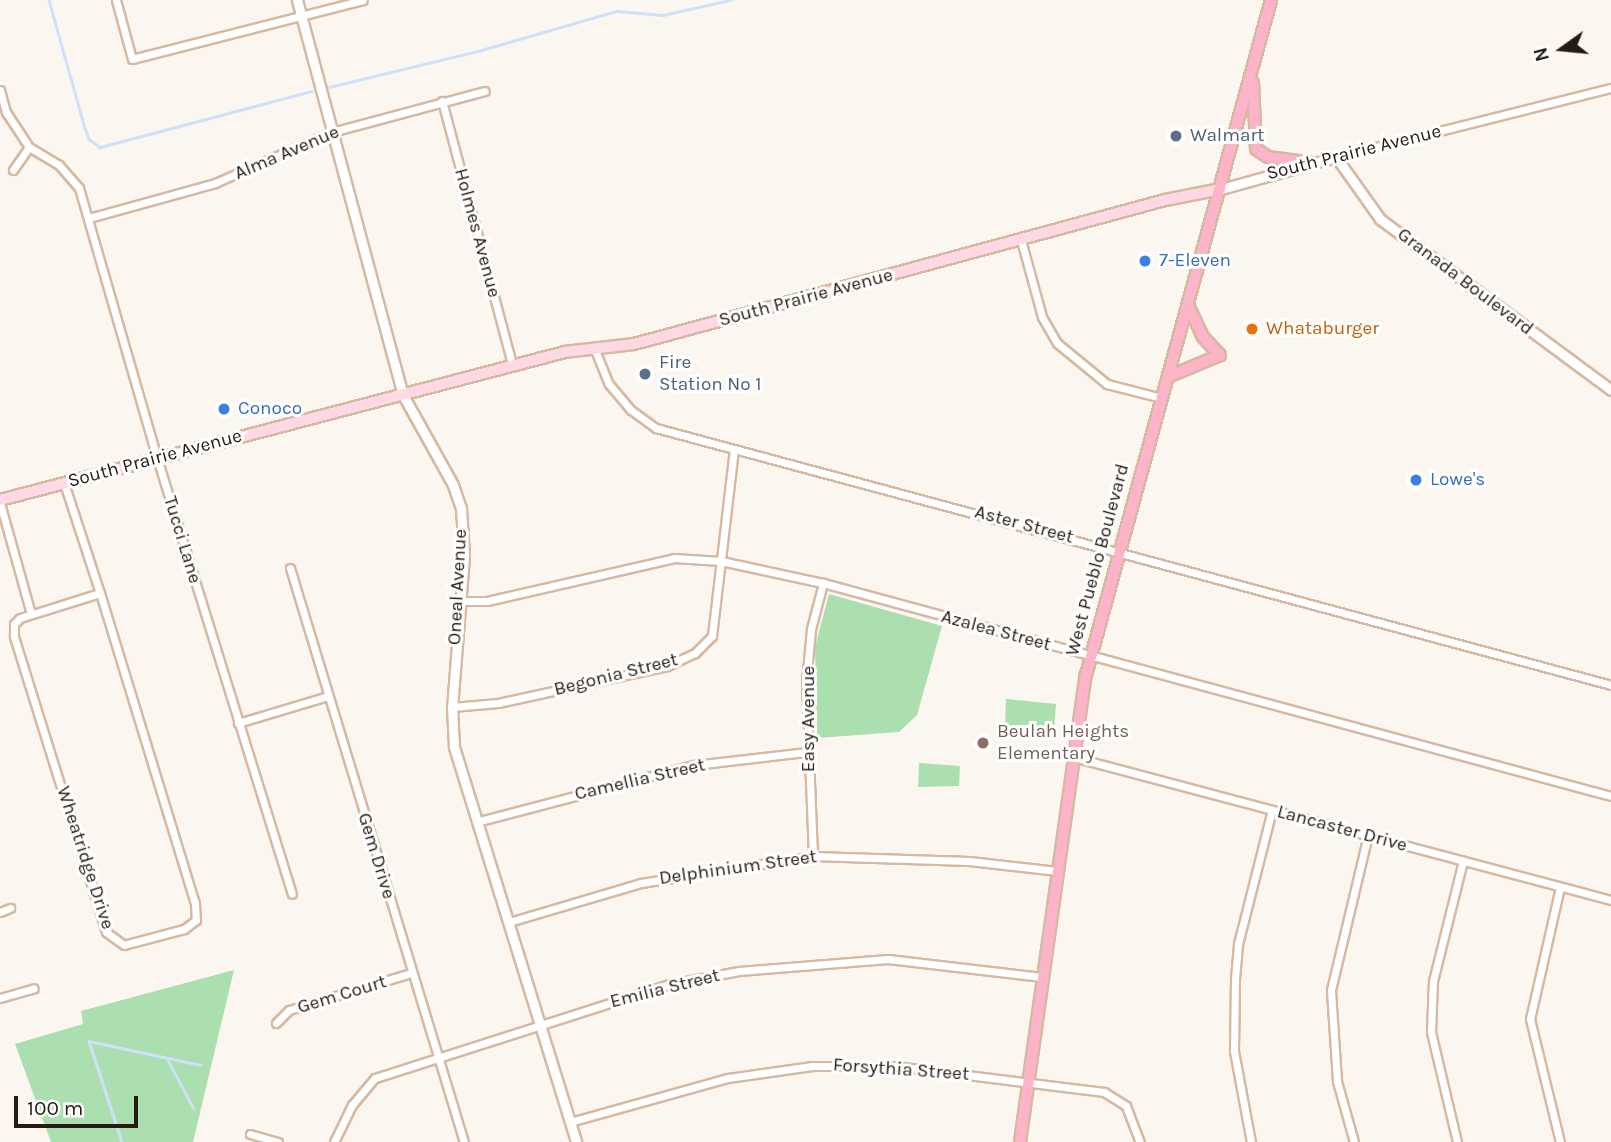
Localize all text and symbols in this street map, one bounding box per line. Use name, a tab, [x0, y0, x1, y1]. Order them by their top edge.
north arrow	[1527, 14, 1597, 84]
text: N	[1529, 45, 1554, 64]
street label: South Prairie Avenue	[1264, 120, 1444, 186]
street label: Alma Avenue	[231, 121, 343, 185]
place label: Walmart	[1190, 125, 1264, 147]
marker: Walmart	[1168, 128, 1184, 144]
street label: Holmes Avenue	[449, 166, 505, 300]
street label: Granada Boulevard	[1392, 223, 1538, 341]
place label: 7-Eleven	[1159, 250, 1231, 272]
marker: 7-Eleven	[1137, 253, 1153, 269]
street label: South Prairie Avenue	[716, 264, 896, 332]
place label: Whataburger	[1266, 318, 1379, 340]
marker: Whataburger	[1244, 321, 1260, 337]
place label: Fire Station No 1	[659, 352, 761, 396]
marker: Fire Station No 1	[637, 366, 653, 382]
place label: Conoco	[238, 398, 302, 420]
marker: Conoco	[216, 401, 232, 417]
street label: South Prairie Avenue	[65, 425, 245, 493]
street label: West Pueblo Boulevard	[1061, 461, 1135, 659]
place label: Lowe's	[1430, 469, 1485, 491]
marker: Lowe's	[1408, 472, 1424, 488]
street label: Tucci Lane	[158, 494, 206, 586]
street label: Aster Street	[972, 501, 1076, 549]
street label: Oneal Avenue	[444, 528, 472, 646]
street label: Azalea Street	[939, 605, 1053, 657]
street label: Begonia Street	[552, 649, 680, 701]
street label: Easy Avenue	[798, 666, 820, 772]
place label: Beulah Heights Elementary	[997, 721, 1129, 765]
marker: Beulah Heights Elementary	[975, 735, 991, 751]
street label: Camellia Street	[573, 754, 707, 806]
street label: Wheatridge Drive	[51, 784, 119, 932]
street label: Lancaster Drive	[1274, 801, 1410, 857]
street label: Gem Drive	[352, 810, 400, 902]
street label: Delphinium Street	[658, 846, 818, 890]
street label: Emilia Street	[608, 964, 722, 1014]
street label: Gem Court	[295, 971, 389, 1019]
street label: Forsythia Street	[832, 1054, 970, 1086]
scale bar	[18, 1082, 142, 1126]
text: 100 m	[27, 1096, 84, 1120]

